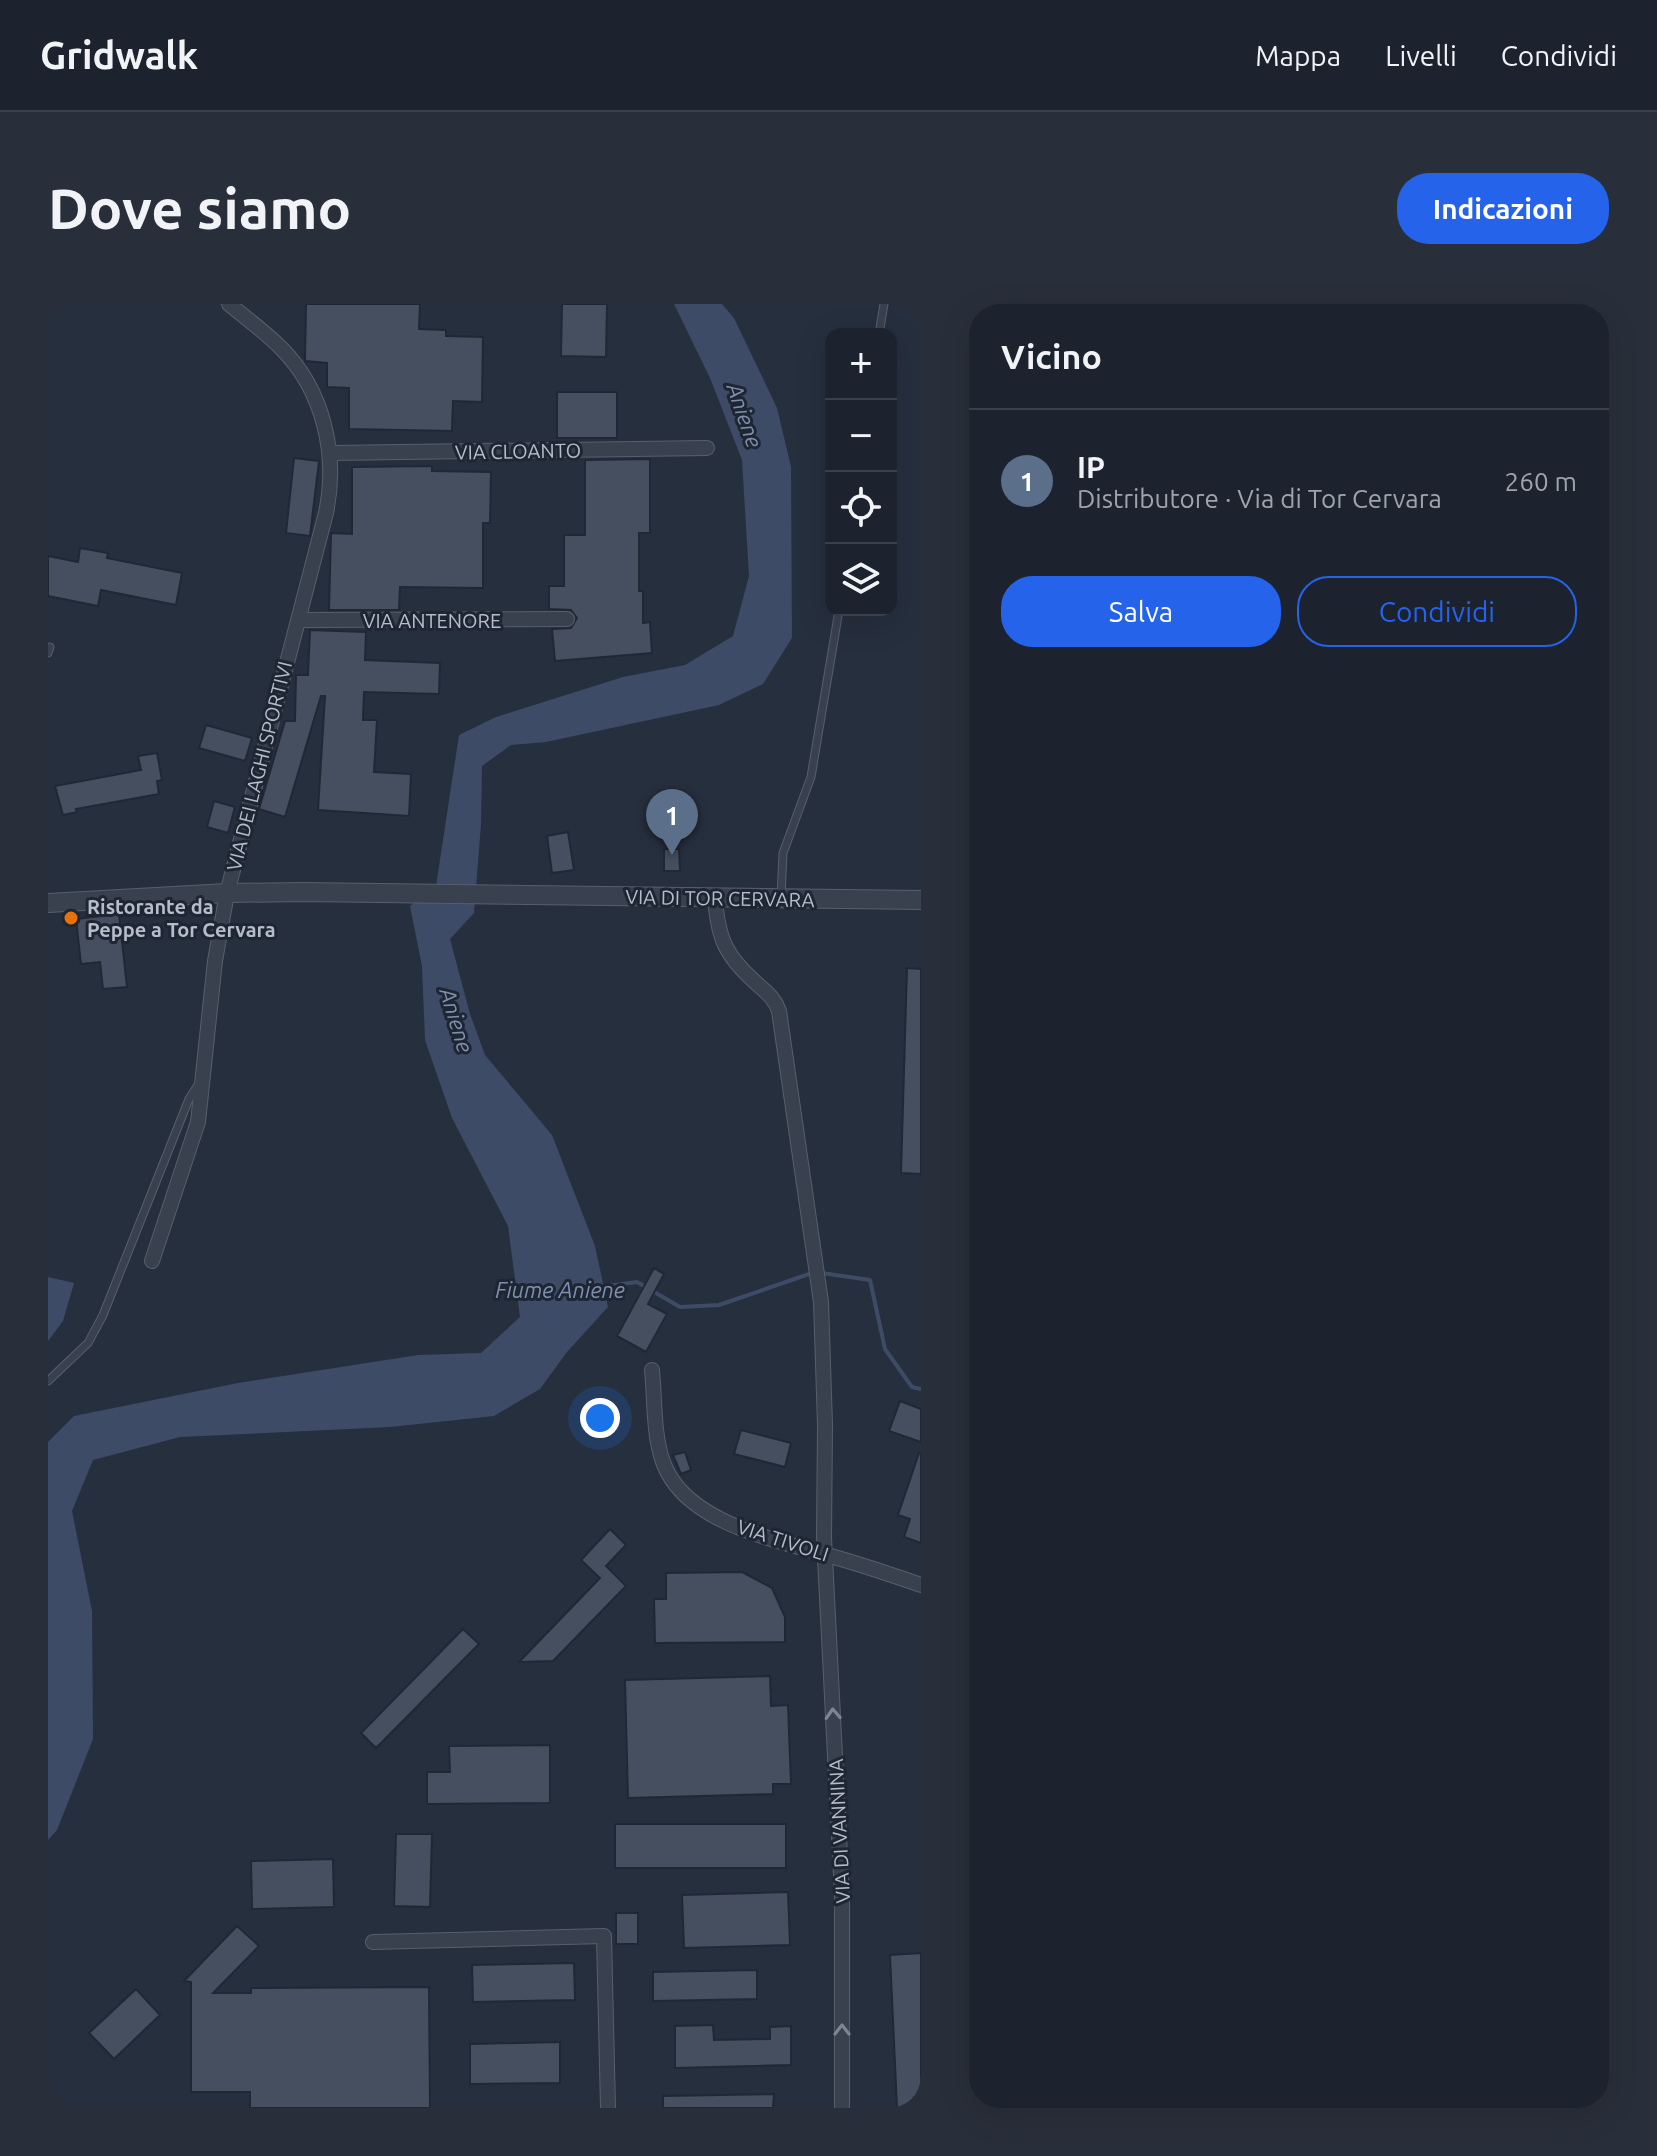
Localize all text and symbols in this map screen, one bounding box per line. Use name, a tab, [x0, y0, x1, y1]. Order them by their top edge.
text: Gridwalk	[40, 34, 198, 76]
text: Mappa	[1255, 40, 1341, 71]
text: Livelli	[1385, 40, 1457, 71]
text: Condividi	[1501, 40, 1617, 71]
button: Indicazioni	[1397, 173, 1609, 244]
text: Dove siamo	[48, 177, 351, 240]
map controls	[825, 328, 897, 616]
button: +	[825, 328, 897, 400]
text: Vicino	[1001, 337, 1102, 375]
water label: Aniene	[722, 379, 768, 450]
button: −	[825, 400, 897, 472]
street label: VIA CLOANTO	[455, 438, 581, 464]
text: IP	[1077, 450, 1105, 484]
text: 1	[1020, 467, 1034, 496]
text: 260 m	[1505, 467, 1577, 496]
button: locate	[825, 472, 897, 544]
text: Distributore · Via di Tor Cervara	[1077, 484, 1442, 513]
button: layers	[825, 544, 897, 616]
button: Salva	[1001, 576, 1281, 647]
button: Condividi	[1297, 576, 1577, 647]
street label: VIA ANTENORE	[363, 609, 501, 632]
street label: VIA DEI LAGHI SPORTIVI	[222, 659, 296, 873]
pin: 1	[646, 789, 698, 855]
street label: VIA DI TOR CERVARA	[625, 885, 815, 911]
place label: Ristorante da Peppe a Tor Cervara	[87, 895, 276, 941]
marker: Ristorante da Peppe a Tor Cervara	[62, 909, 80, 927]
water label: Aniene	[435, 984, 479, 1055]
water label: Fiume Aniene	[495, 1277, 625, 1302]
your location	[580, 1398, 620, 1438]
street label: VIA TIVOLI	[734, 1514, 832, 1566]
one-way arrow	[825, 1707, 842, 1720]
street label: VIA DI VANNINA	[824, 1758, 854, 1904]
one-way arrow	[833, 2023, 851, 2036]

